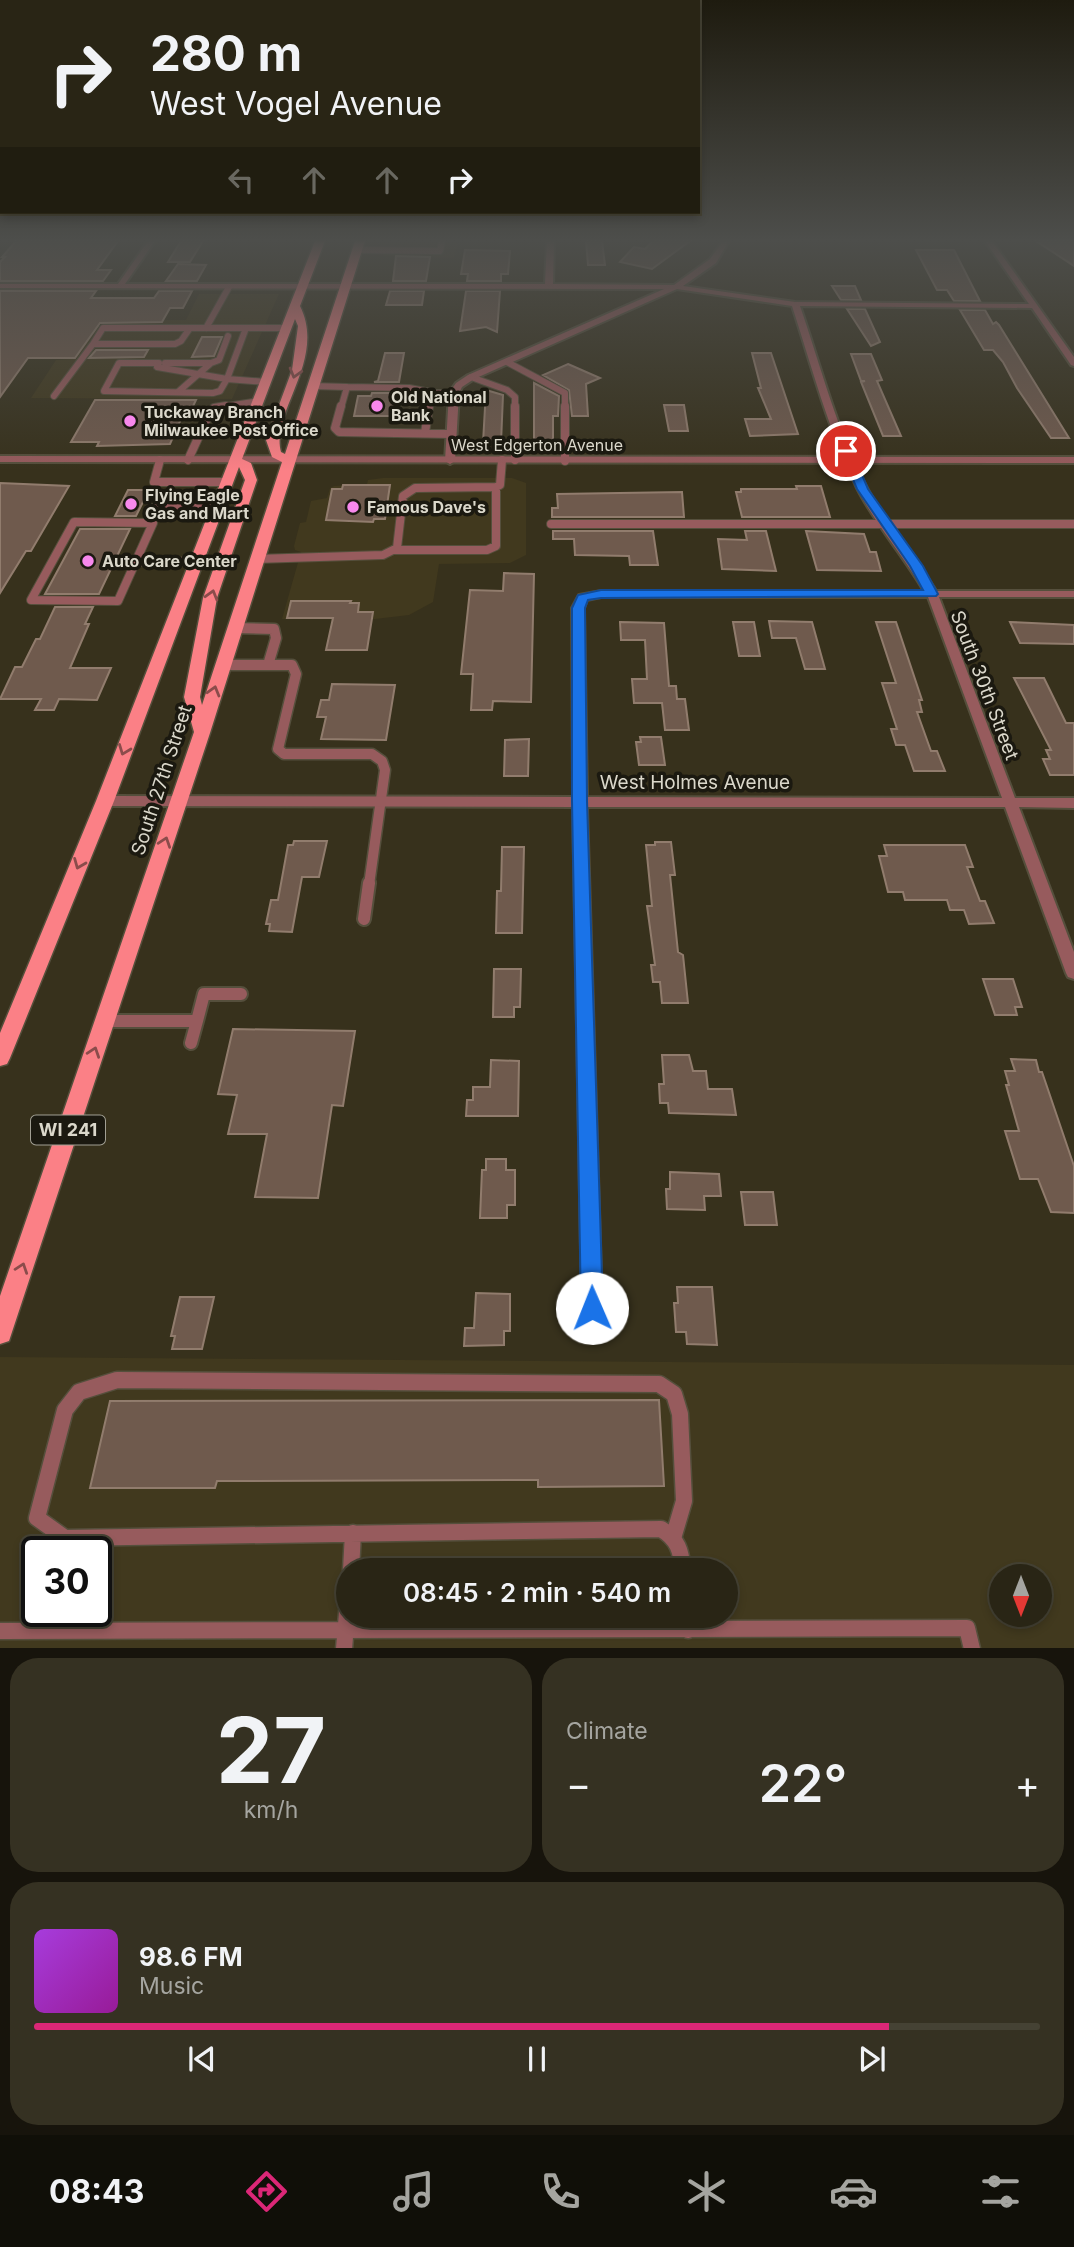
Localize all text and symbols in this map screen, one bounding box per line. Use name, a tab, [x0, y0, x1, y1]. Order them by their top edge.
text: 280 m	[150, 24, 302, 83]
icon: right	[35, 28, 126, 119]
text: West Vogel Avenue	[150, 84, 442, 123]
icon: left	[222, 161, 260, 199]
icon: ahead	[295, 161, 333, 199]
icon: ahead	[368, 161, 406, 199]
icon: right	[441, 161, 479, 199]
one-way arrow	[289, 367, 303, 379]
place label: Old National Bank	[391, 387, 487, 425]
marker: Old National Bank	[369, 398, 385, 414]
place label: Tuckaway Branch Milwaukee Post Office	[144, 402, 319, 440]
marker: Tuckaway Branch Milwaukee Post Office	[122, 413, 138, 429]
pin	[816, 421, 876, 481]
icon: arrive	[827, 432, 865, 470]
street label: West Edgerton Avenue	[451, 435, 623, 455]
place label: Flying Eagle Gas and Mart	[145, 485, 249, 523]
marker: Flying Eagle Gas and Mart	[123, 496, 139, 512]
place label: Famous Dave's	[367, 497, 486, 517]
marker: Famous Dave's	[345, 499, 361, 515]
place label: Auto Care Center	[102, 551, 237, 571]
marker: Auto Care Center	[80, 553, 96, 569]
one-way arrow	[203, 589, 218, 601]
street label: South 30th Street	[945, 607, 1024, 763]
one-way arrow	[206, 685, 221, 697]
street label: South 27th Street	[126, 702, 197, 858]
one-way arrow	[119, 743, 133, 755]
street label: West Holmes Avenue	[600, 771, 790, 794]
one-way arrow	[157, 836, 171, 848]
one-way arrow	[74, 857, 88, 869]
one-way arrow	[86, 1047, 101, 1059]
road number: WI 241	[31, 1115, 105, 1144]
one-way arrow	[14, 1262, 28, 1274]
position arrow	[555, 1271, 629, 1345]
speed limit sign: 30	[21, 1536, 112, 1627]
north arrow	[989, 1564, 1052, 1628]
map controls	[989, 1564, 1052, 1627]
text: 08:45 · 2 min · 540 m	[403, 1577, 671, 1608]
text: 27	[216, 1695, 326, 1805]
text: Climate	[566, 1717, 648, 1745]
text: 22°	[759, 1752, 847, 1815]
text: −	[566, 1761, 591, 1807]
text: +	[1015, 1761, 1040, 1807]
text: km/h	[244, 1796, 298, 1824]
text: 98.6 FM	[139, 1941, 243, 1972]
text: Music	[139, 1972, 204, 2000]
icon: previous	[183, 2040, 221, 2078]
icon: pause	[518, 2040, 556, 2078]
icon: next	[853, 2040, 891, 2078]
icon: directions	[242, 2167, 291, 2216]
icon: music	[389, 2167, 438, 2216]
icon: phone	[536, 2167, 585, 2216]
icon: climate	[682, 2167, 731, 2216]
icon: car	[829, 2167, 878, 2216]
icon: filters	[976, 2167, 1025, 2216]
text: 08:43	[49, 2172, 144, 2211]

